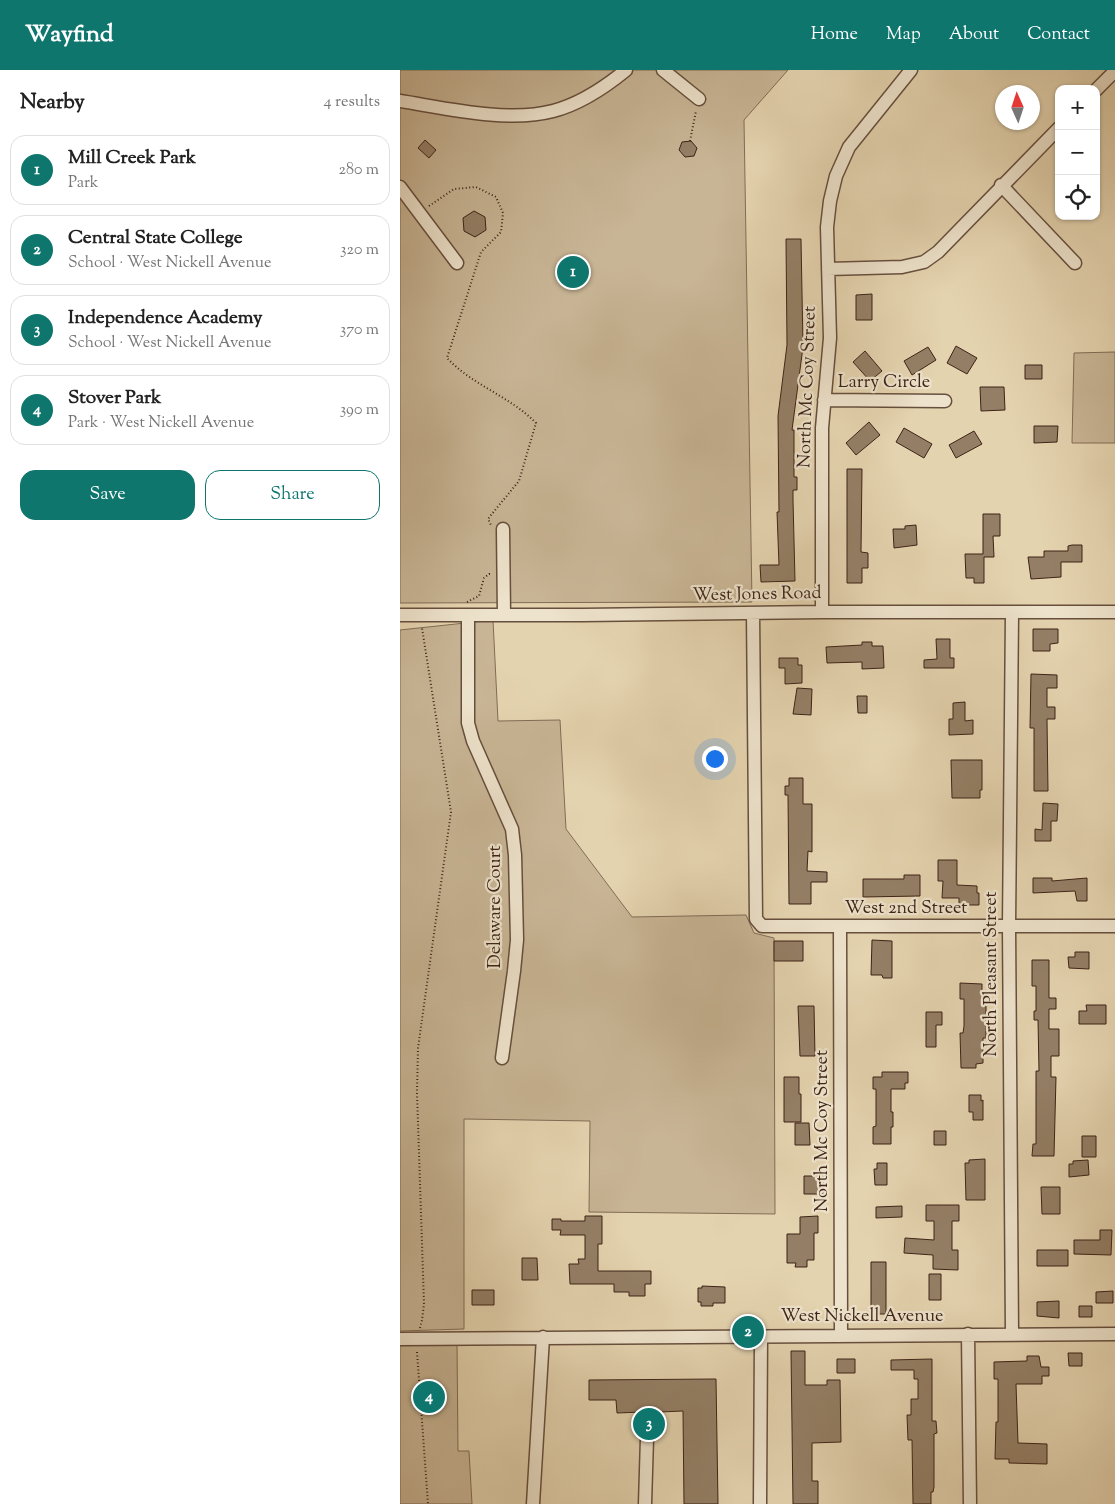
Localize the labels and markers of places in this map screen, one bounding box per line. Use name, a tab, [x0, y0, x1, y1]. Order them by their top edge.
pin: 1	[557, 253, 589, 291]
pin: 2	[732, 1313, 764, 1351]
pin: 4	[413, 1378, 445, 1416]
pin: 3	[633, 1405, 665, 1443]

